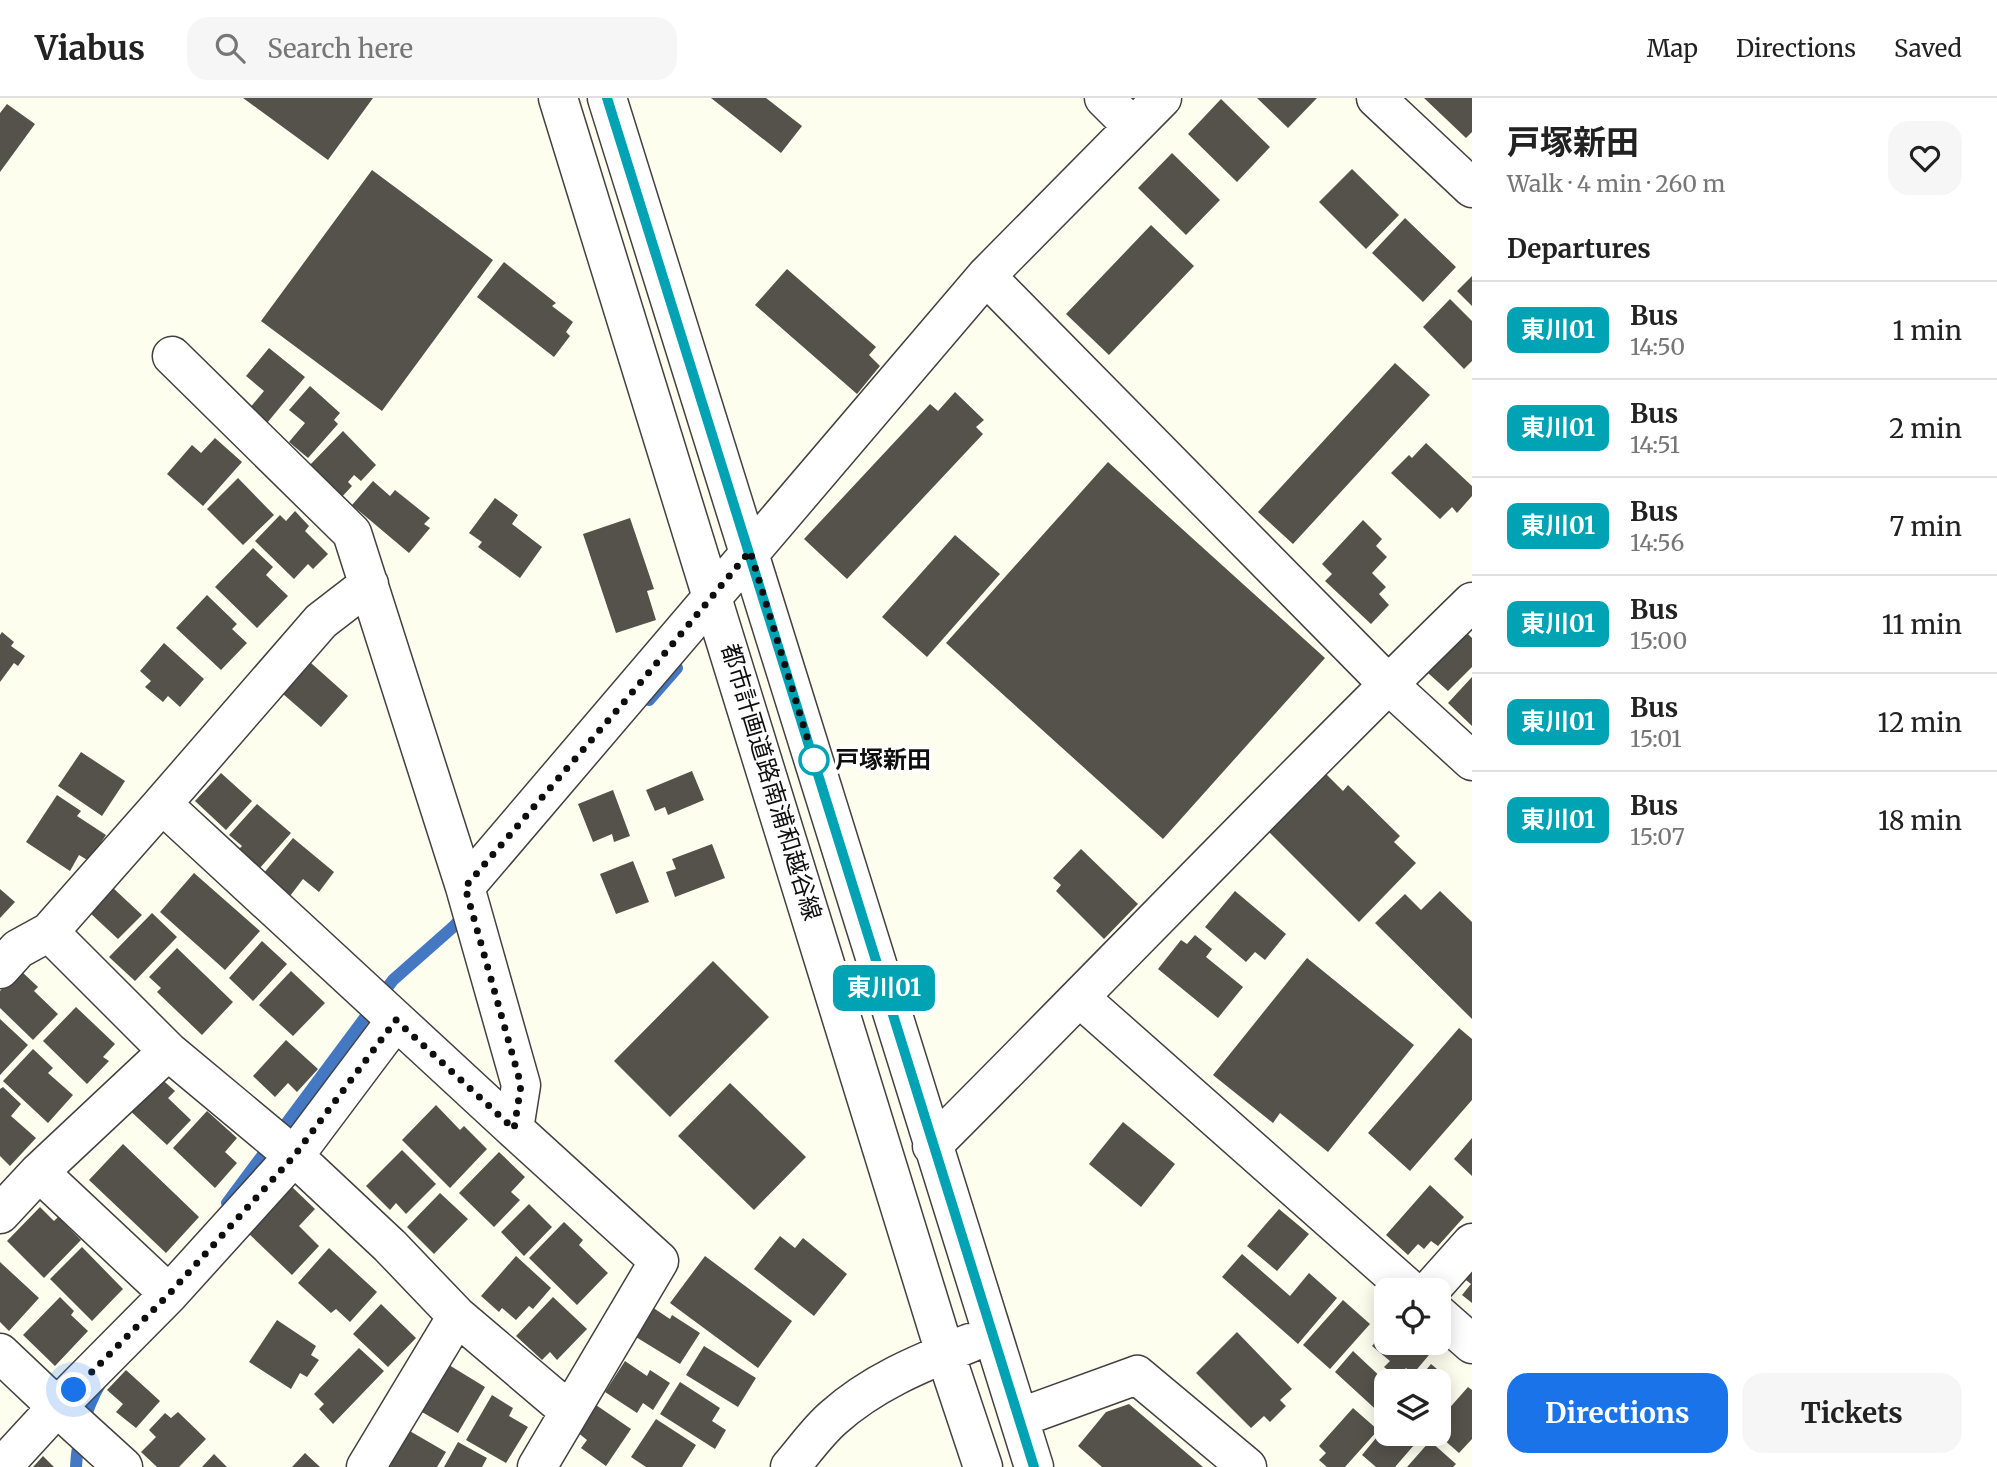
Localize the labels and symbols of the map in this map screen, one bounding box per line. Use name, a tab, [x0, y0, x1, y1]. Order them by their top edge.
street label: 都市計画道路南浦和越谷線	[715, 640, 828, 924]
place label: 戸塚新田	[835, 744, 931, 775]
marker: 戸塚新田	[799, 745, 829, 775]
line badge: 東川01	[835, 965, 933, 1011]
your location	[56, 1372, 91, 1407]

